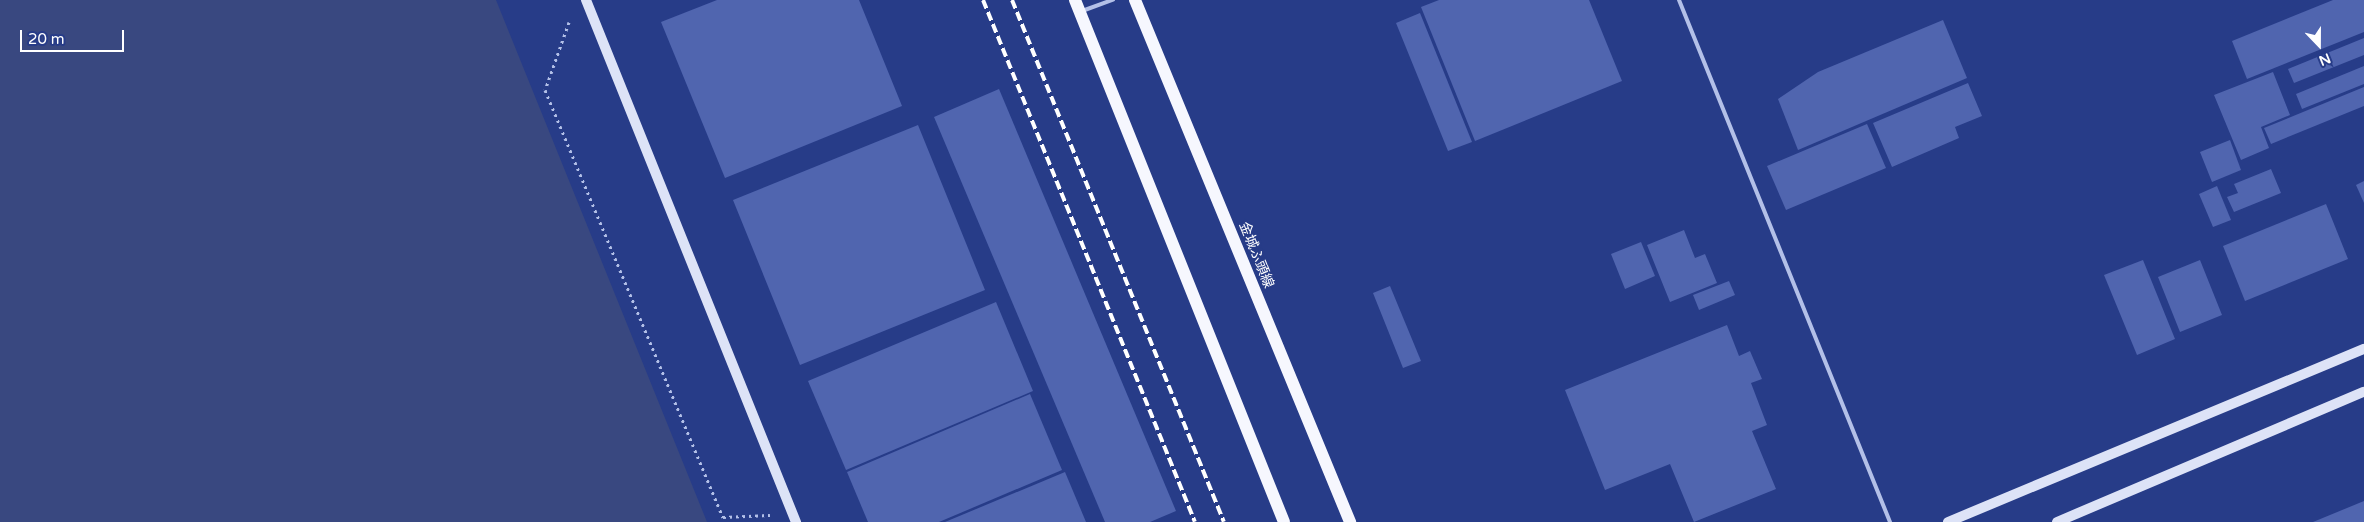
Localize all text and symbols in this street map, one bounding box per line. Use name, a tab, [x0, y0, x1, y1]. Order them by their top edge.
scale bar	[22, 20, 126, 52]
north arrow	[2294, 20, 2344, 70]
text: 20 m	[28, 30, 65, 48]
text: N	[2316, 49, 2333, 69]
street label: 金城ふ頭線	[1235, 219, 1277, 291]

